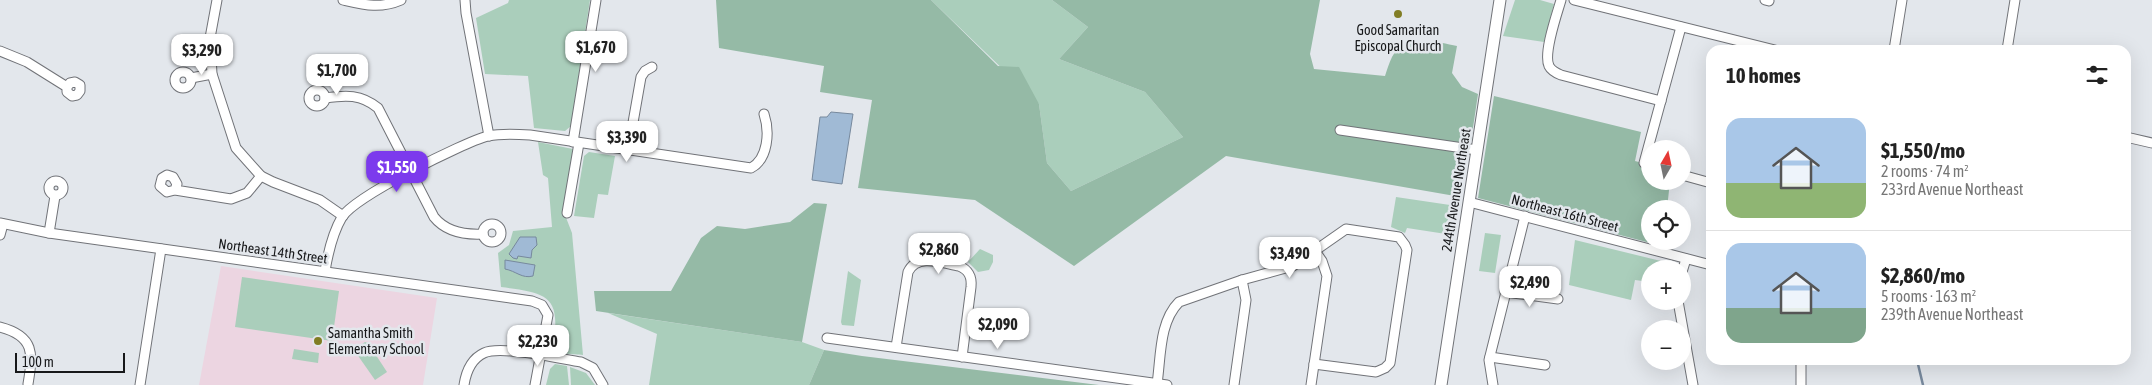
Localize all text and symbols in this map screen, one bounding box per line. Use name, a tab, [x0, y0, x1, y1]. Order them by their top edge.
marker: Good Samaritan Episcopal Church	[1392, 8, 1404, 20]
place label: Good Samaritan Episcopal Church	[1354, 22, 1442, 54]
pin: $1,670	[555, 30, 637, 73]
pin: $3,290	[161, 34, 243, 76]
text: $1,670	[576, 38, 616, 56]
text: $3,290	[182, 41, 222, 59]
pin: $1,700	[296, 54, 378, 96]
text: $1,700	[317, 61, 357, 79]
icon: filters	[2083, 61, 2111, 89]
text: 10 homes	[1726, 63, 1801, 87]
pin: $3,390	[586, 120, 668, 163]
street label: 244th Avenue Northeast	[1438, 127, 1474, 253]
text: $3,390	[607, 128, 647, 146]
icon: home	[1766, 138, 1826, 198]
text: $1,550/mo	[1881, 138, 1965, 162]
north arrow	[1641, 140, 1691, 190]
map controls	[1641, 140, 1691, 370]
pin: $1,550	[356, 150, 438, 193]
text: $1,550	[377, 158, 417, 176]
text: 2 rooms · 74 m²	[1881, 162, 1969, 180]
text: 233rd Avenue Northeast	[1881, 180, 2023, 198]
street label: Northeast 16th Street	[1510, 191, 1620, 235]
button: locate	[1641, 200, 1691, 250]
pin: $2,860	[898, 232, 980, 275]
street label: Northeast 14th Street	[217, 235, 329, 267]
pin: $3,490	[1249, 236, 1331, 279]
text: $2,860	[919, 240, 959, 258]
text: $3,490	[1270, 244, 1310, 262]
button: +	[1641, 260, 1691, 310]
icon: home	[1766, 263, 1826, 323]
text: $2,860/mo	[1881, 263, 1965, 287]
pin: $2,490	[1489, 266, 1571, 308]
text: $2,490	[1510, 273, 1550, 291]
text: 5 rooms · 163 m²	[1881, 287, 1976, 305]
text: 239th Avenue Northeast	[1881, 305, 2023, 323]
pin: $2,090	[957, 308, 1039, 350]
text: $2,090	[978, 315, 1018, 333]
button: −	[1641, 320, 1691, 370]
pin: $2,230	[497, 324, 579, 367]
place label: Samantha Smith Elementary School	[328, 325, 424, 357]
text: $2,230	[518, 332, 558, 350]
marker: Samantha Smith Elementary School	[312, 335, 324, 347]
scale bar	[15, 350, 125, 373]
text: 100 m	[22, 354, 54, 370]

